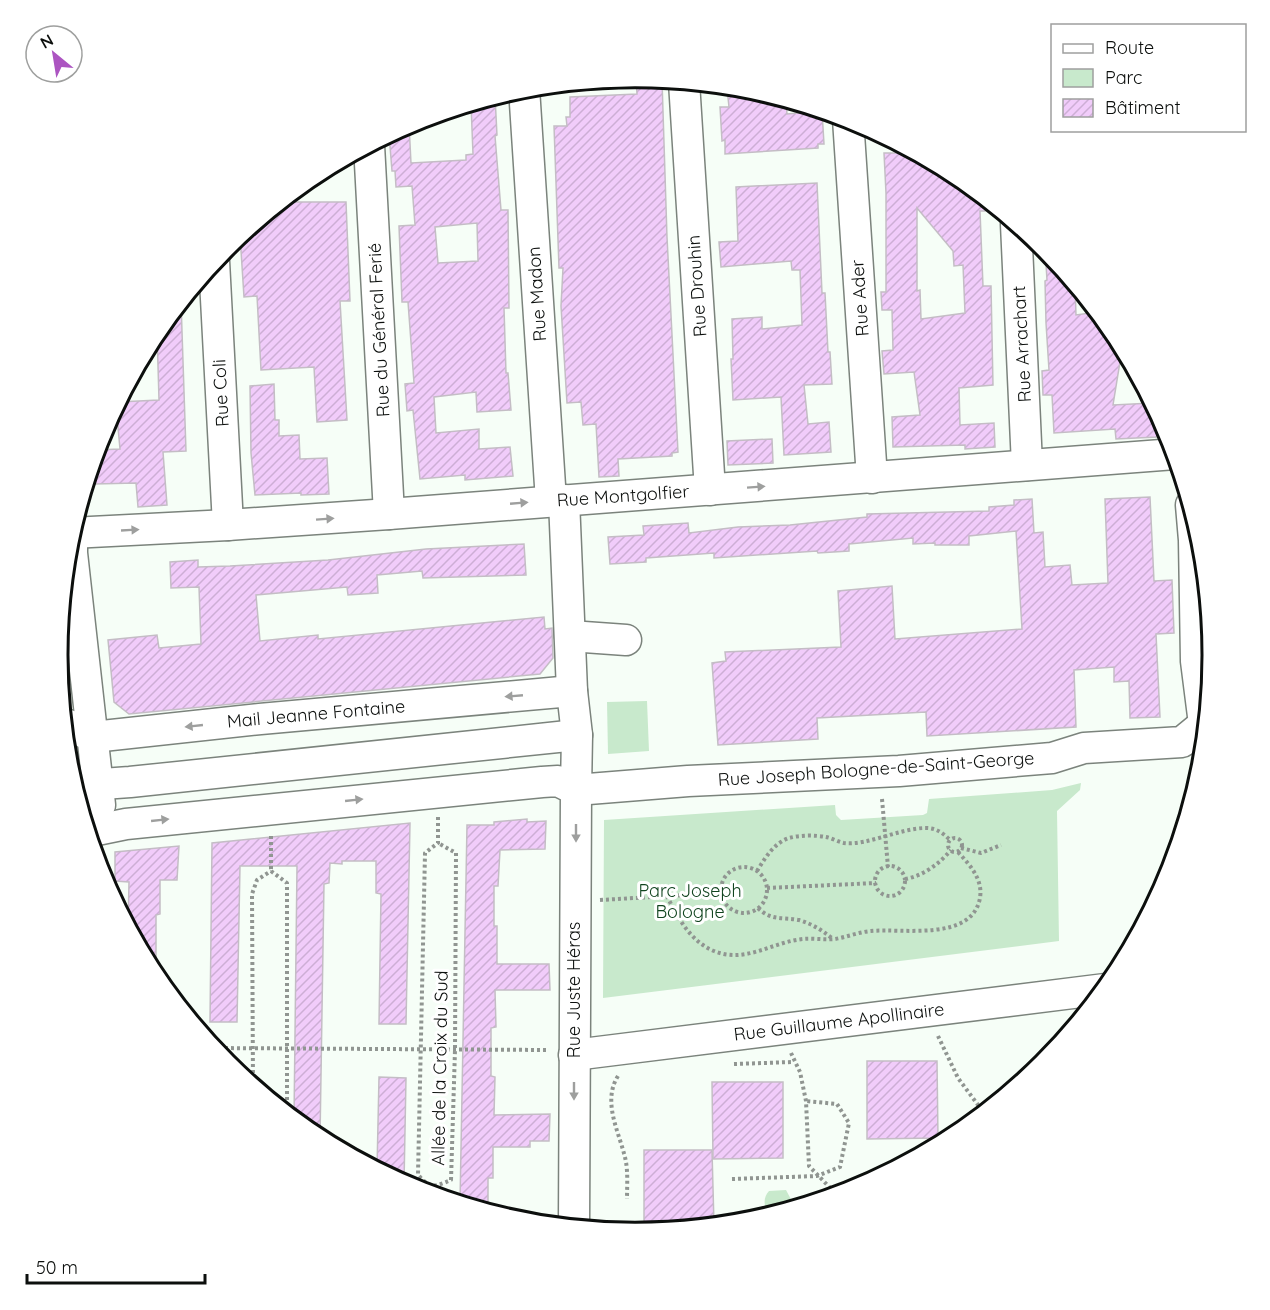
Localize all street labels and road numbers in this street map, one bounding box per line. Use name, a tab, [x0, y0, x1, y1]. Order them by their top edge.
street label: Rue Drouhin	[681, 234, 712, 338]
street label: Rue du Général Ferié	[362, 242, 395, 418]
street label: Rue Madon	[522, 246, 551, 342]
street label: Rue Ader	[845, 259, 874, 337]
street label: Rue Arrachart	[1007, 285, 1036, 403]
street label: Rue Coli	[207, 359, 234, 427]
street label: Rue Montgolfier	[556, 479, 690, 512]
street label: Mail Jeanne Fontaine	[226, 694, 406, 733]
street label: Rue Joseph Bologne-de-Saint-George	[717, 746, 1035, 791]
street label: Rue Juste Héras	[562, 922, 585, 1058]
street label: Allée de la Croix du Sud	[426, 970, 453, 1166]
street label: Rue Guillaume Apollinaire	[732, 997, 946, 1046]

